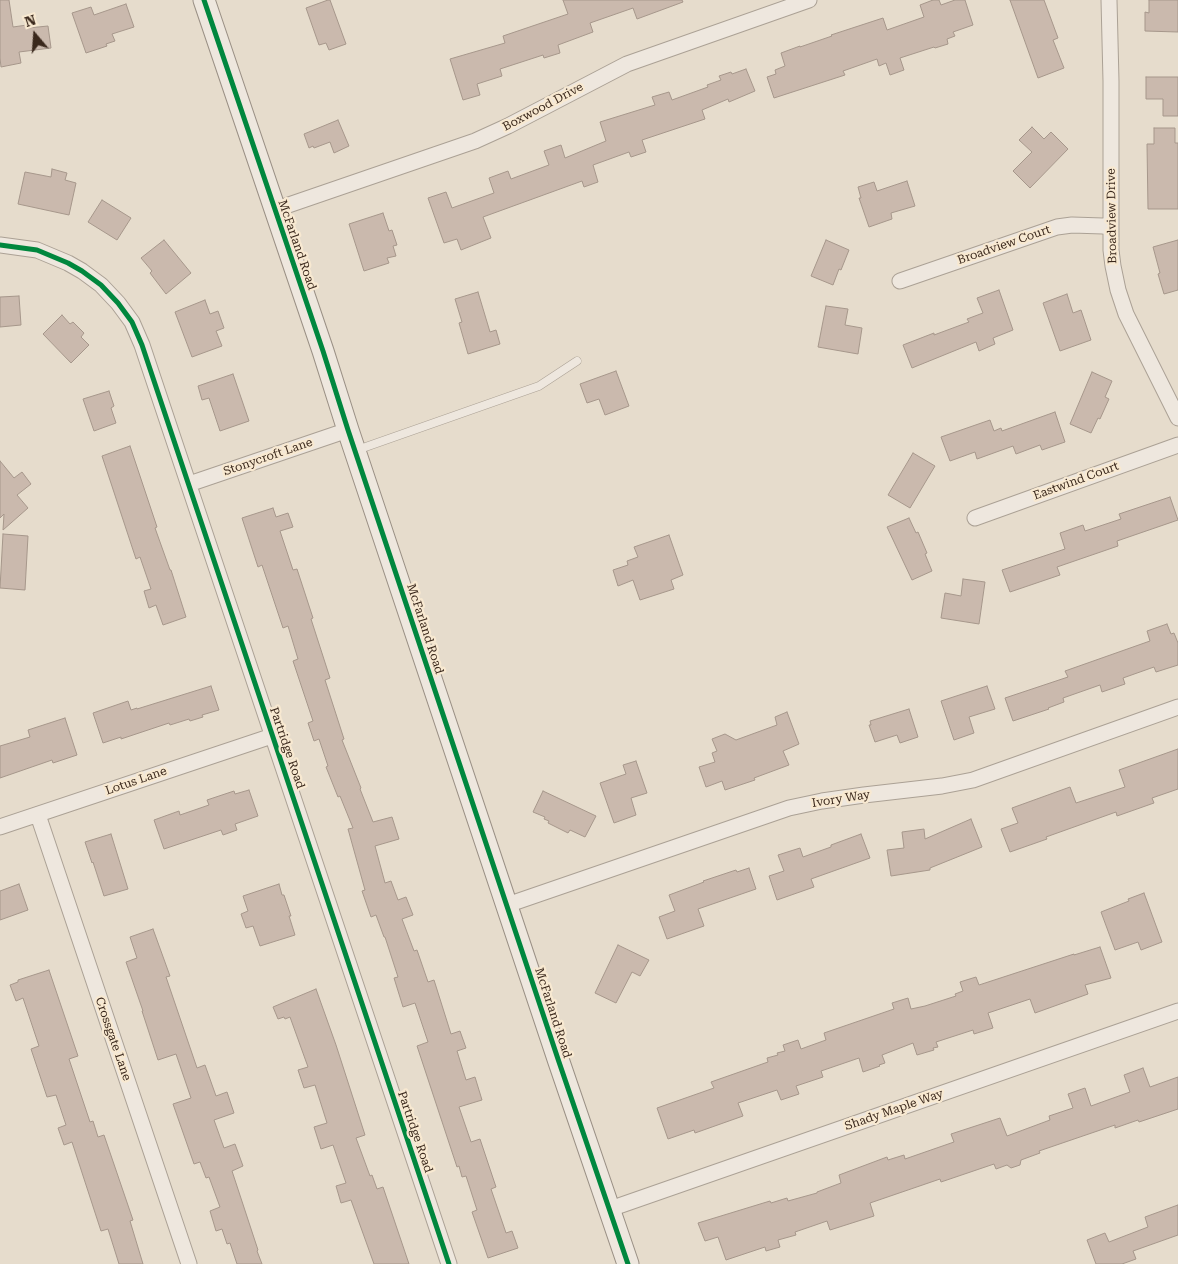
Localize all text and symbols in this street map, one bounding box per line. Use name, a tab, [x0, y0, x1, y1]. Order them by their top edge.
north arrow	[10, 10, 60, 60]
text: N	[23, 11, 38, 30]
street label: Boxwood Drive	[500, 80, 586, 134]
street label: Broadview Drive	[1104, 168, 1120, 264]
street label: McFarland Road	[275, 198, 319, 292]
street label: Broadview Court	[956, 222, 1052, 268]
street label: Stonycroft Lane	[222, 435, 314, 479]
street label: Eastwind Court	[1031, 459, 1121, 503]
street label: McFarland Road	[404, 582, 446, 676]
street label: Partridge Road	[266, 705, 308, 791]
street label: Lotus Lane	[103, 764, 169, 798]
street label: Ivory Way	[811, 787, 871, 811]
street label: McFarland Road	[532, 966, 574, 1060]
street label: Crossgate Lane	[92, 995, 134, 1083]
street label: Shady Maple Way	[843, 1086, 945, 1134]
street label: Partridge Road	[394, 1089, 436, 1175]

